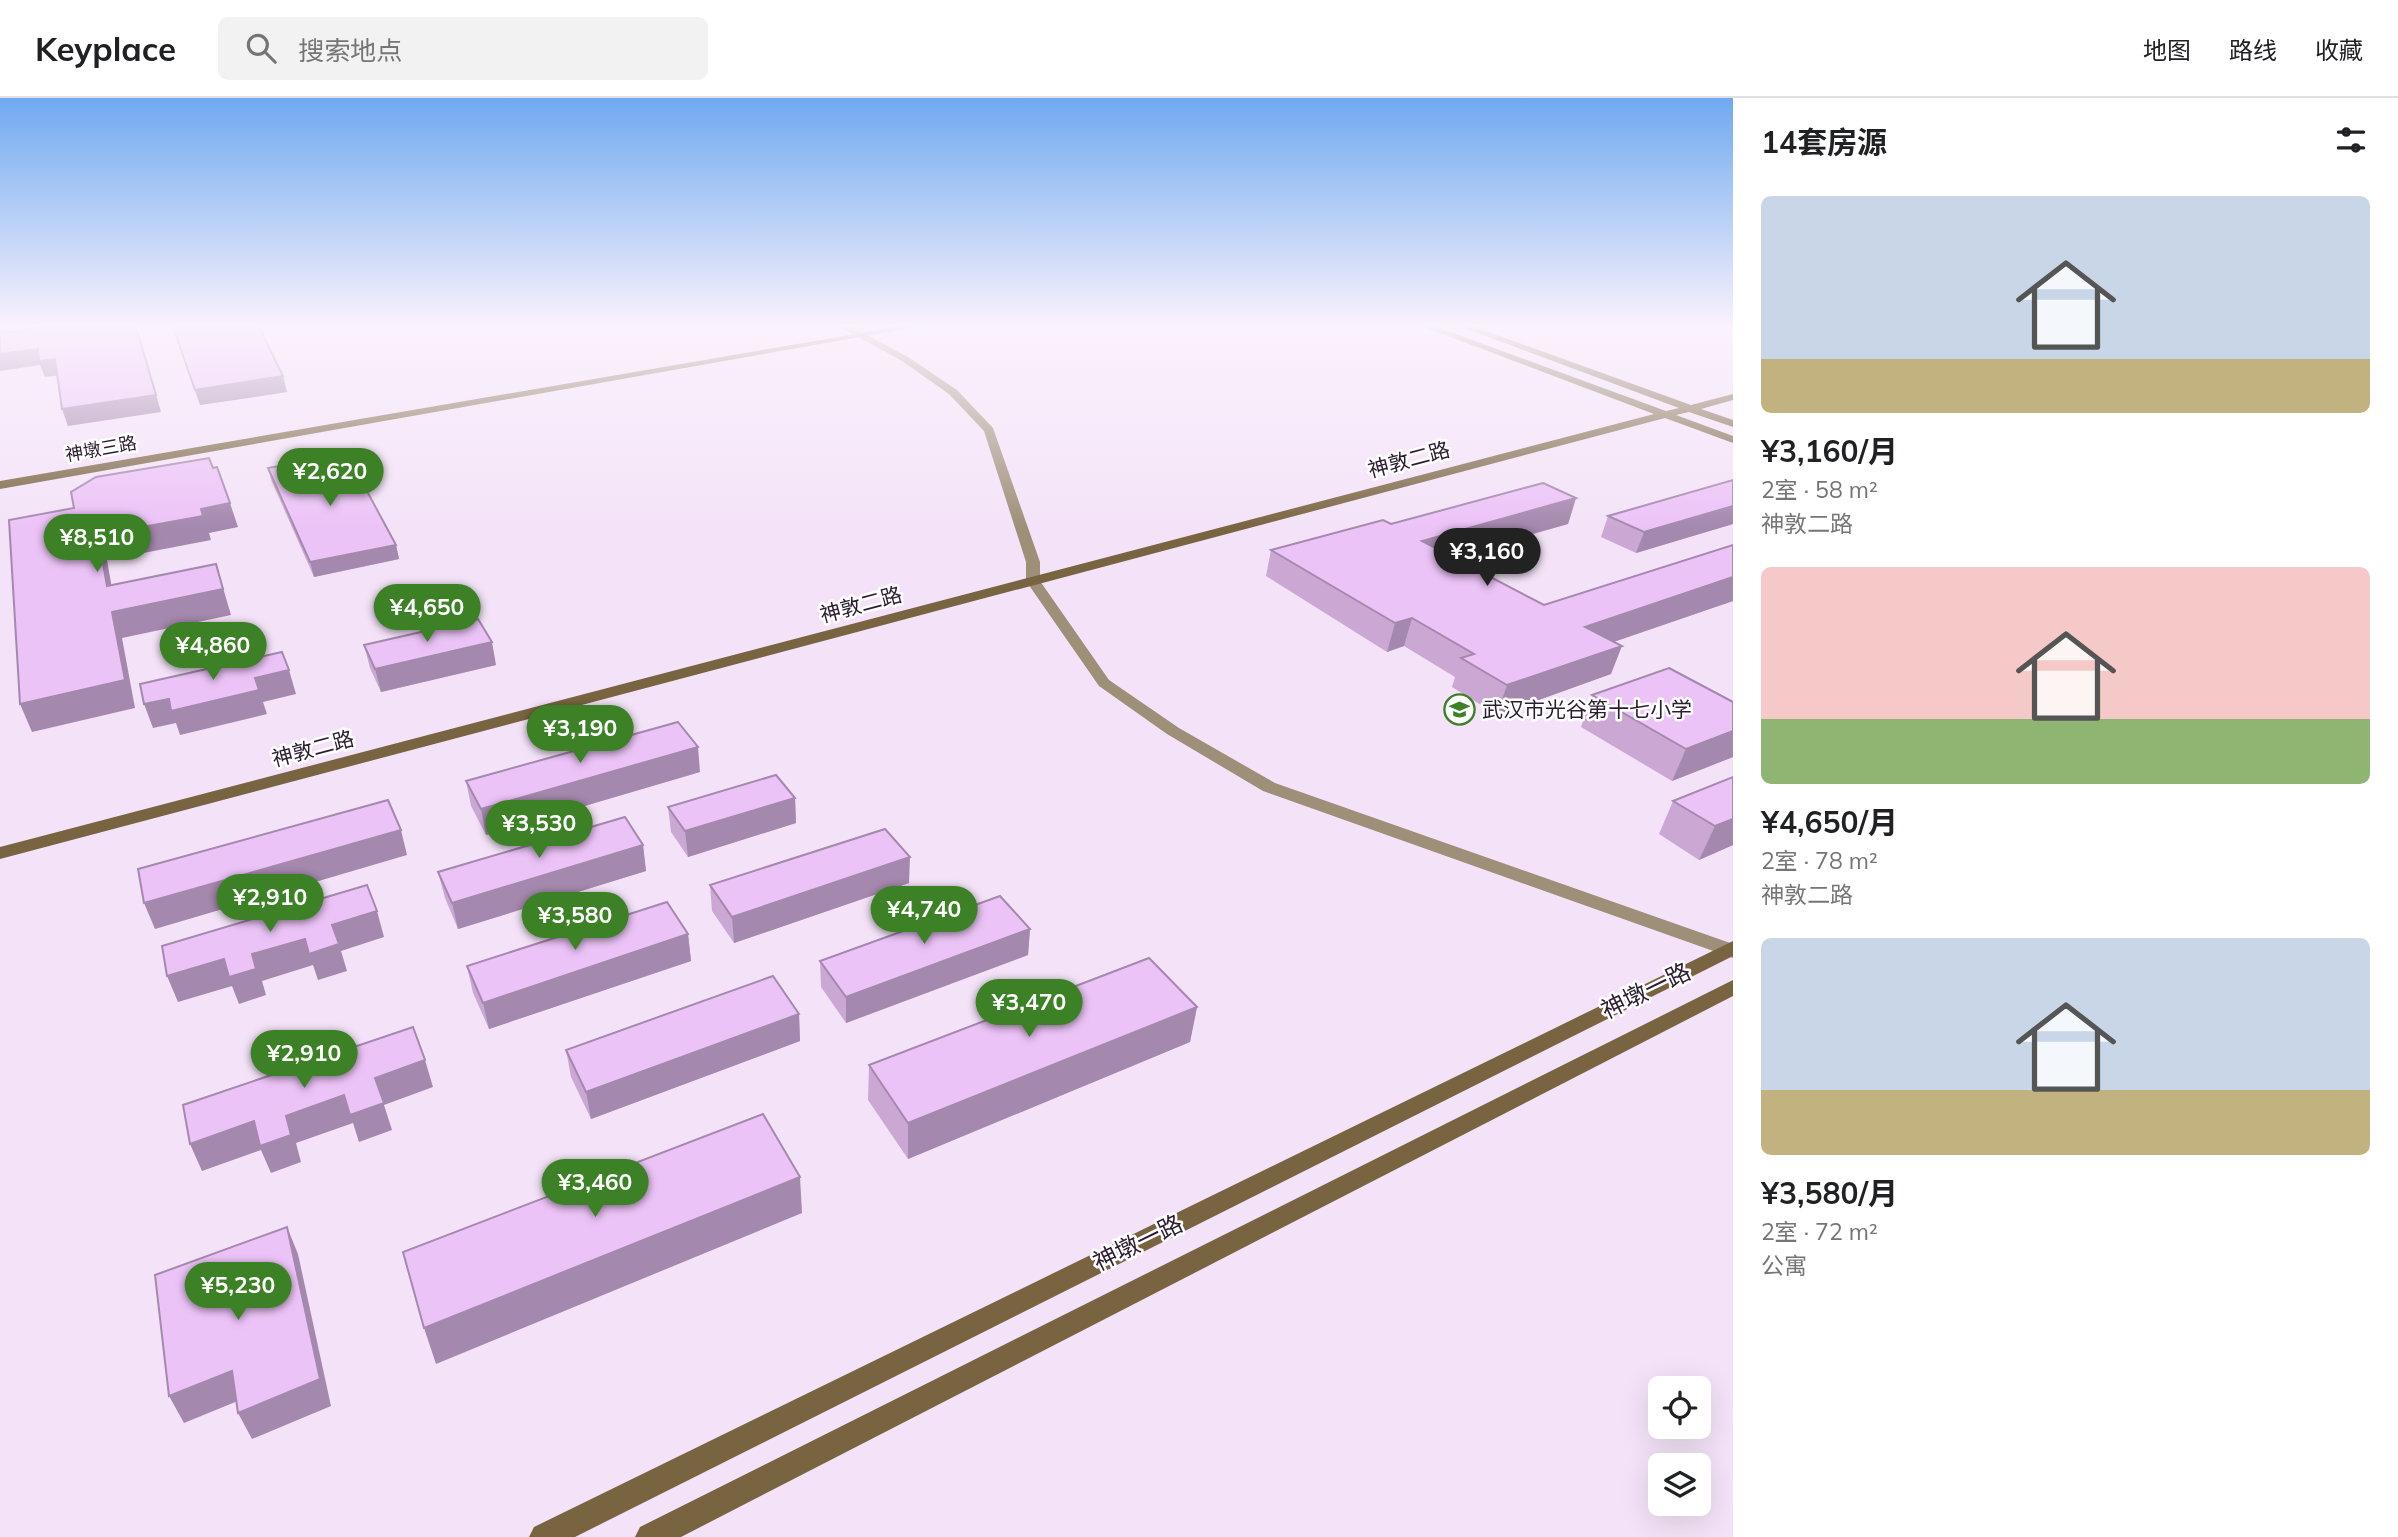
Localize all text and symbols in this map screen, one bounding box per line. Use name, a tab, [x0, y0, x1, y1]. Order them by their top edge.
search box	[218, 17, 708, 80]
text: Keyplace	[35, 28, 176, 69]
icon: search	[242, 29, 280, 67]
text: 搜索地点	[298, 34, 402, 67]
text: 地图	[2143, 35, 2191, 65]
text: 路线	[2229, 35, 2277, 65]
text: 收藏	[2315, 35, 2363, 65]
icon: filters	[2332, 121, 2370, 159]
text: 14套房源	[1761, 123, 1887, 161]
icon: home	[2003, 242, 2129, 368]
street label: 神墩三路	[63, 431, 138, 466]
text: ¥3,160/月	[1761, 432, 1898, 470]
street label: 神敦二路	[1365, 436, 1453, 482]
pin: ¥2,620	[273, 448, 387, 508]
text: ¥2,620	[293, 456, 367, 485]
text: 2室 · 58 m²	[1761, 475, 1878, 504]
text: 神敦二路	[1761, 509, 1853, 538]
pin: ¥8,510	[40, 514, 154, 574]
text: ¥8,510	[60, 522, 134, 551]
pin: ¥3,160	[1430, 528, 1544, 588]
text: ¥3,160	[1450, 536, 1524, 565]
street label: 神敦二路	[817, 581, 905, 627]
pin: ¥4,650	[370, 584, 484, 644]
text: ¥4,650	[390, 592, 464, 621]
icon: home	[2003, 613, 2129, 739]
pin: ¥4,860	[156, 622, 270, 682]
text: ¥4,860	[176, 630, 250, 659]
school or university icon: 武汉市光谷第十七小学	[1442, 693, 1476, 727]
place label: 武汉市光谷第十七小学	[1482, 696, 1692, 722]
pin: ¥3,190	[523, 706, 637, 765]
text: ¥3,190	[543, 713, 617, 742]
street label: 神敦二路	[269, 725, 357, 771]
pin: ¥3,530	[482, 800, 596, 860]
text: ¥4,650/月	[1761, 803, 1898, 841]
text: ¥3,530	[502, 808, 576, 837]
text: 2室 · 78 m²	[1761, 846, 1878, 875]
pin: ¥2,910	[213, 874, 327, 934]
text: 神敦二路	[1761, 880, 1853, 909]
text: ¥2,910	[233, 882, 307, 911]
pin: ¥4,740	[867, 886, 981, 946]
pin: ¥3,580	[518, 892, 632, 952]
text: ¥4,740	[887, 894, 961, 923]
text: ¥3,580	[538, 900, 612, 929]
street label: 神墩一路	[1596, 956, 1695, 1025]
pin: ¥3,470	[972, 979, 1086, 1039]
icon: home	[2003, 984, 2129, 1110]
text: ¥3,470	[992, 987, 1066, 1016]
pin: ¥2,910	[247, 1030, 361, 1090]
text: ¥2,910	[267, 1038, 341, 1067]
pin: ¥3,460	[538, 1160, 652, 1219]
text: ¥3,460	[558, 1167, 632, 1196]
text: ¥3,580/月	[1761, 1174, 1898, 1212]
street label: 神墩一路	[1088, 1208, 1187, 1277]
text: 2室 · 72 m²	[1761, 1217, 1878, 1246]
text: 公寓	[1761, 1251, 1807, 1280]
pin: ¥5,230	[181, 1262, 295, 1322]
text: ¥5,230	[201, 1270, 275, 1299]
map controls	[1648, 1376, 1711, 1516]
button: locate	[1648, 1376, 1711, 1439]
button: layers	[1648, 1453, 1711, 1516]

